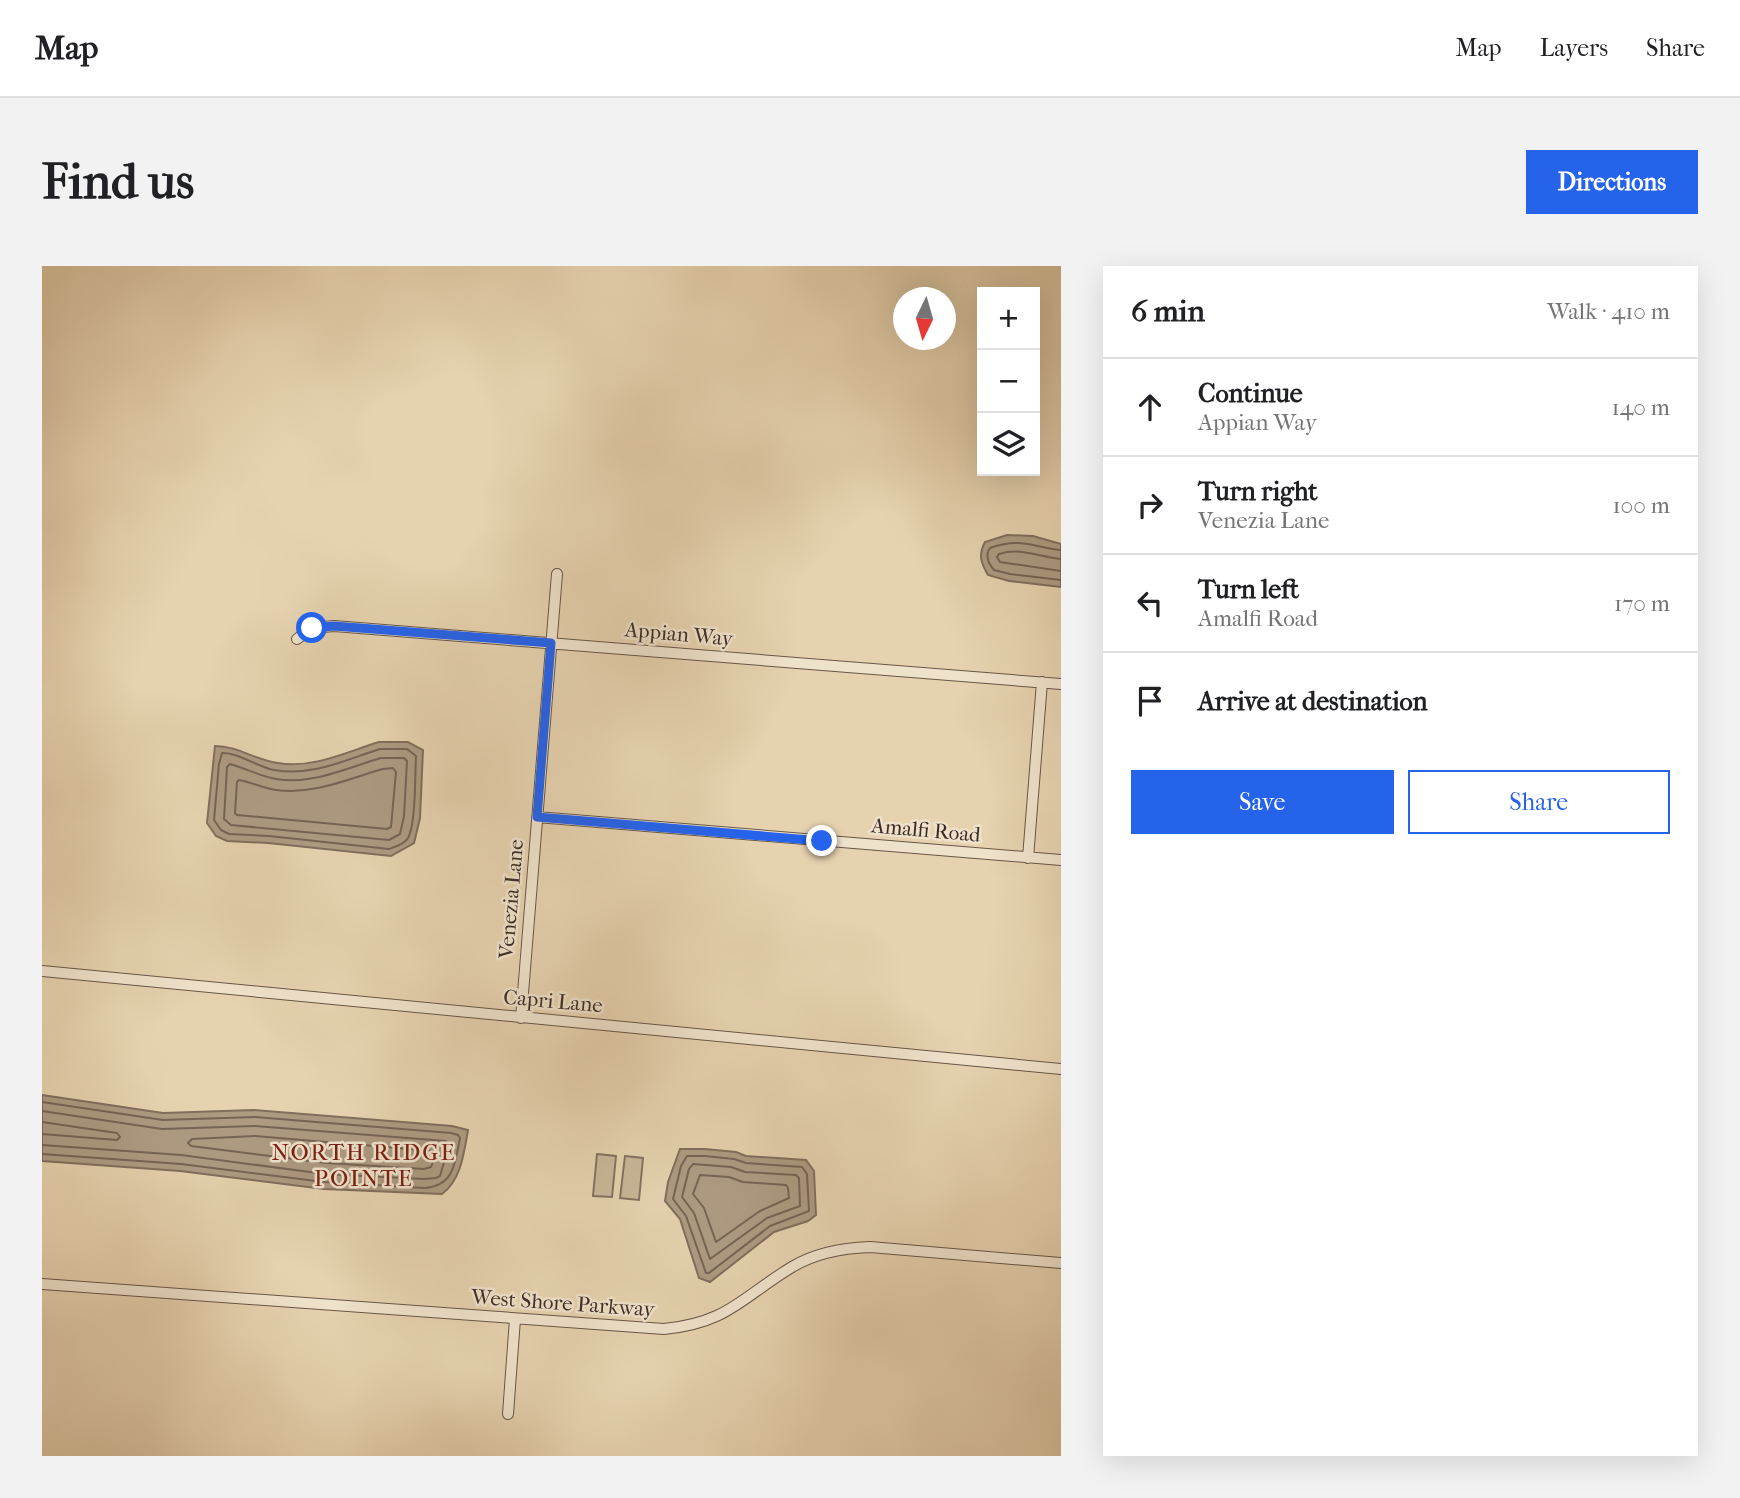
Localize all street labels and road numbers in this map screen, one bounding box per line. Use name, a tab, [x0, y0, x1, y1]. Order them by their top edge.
street label: Appian Way	[623, 617, 735, 651]
street label: Amalfi Road	[869, 813, 982, 847]
street label: Venezia Lane	[494, 838, 528, 961]
street label: Capri Lane	[502, 985, 604, 1017]
street label: West Shore Parkway	[469, 1285, 656, 1321]

